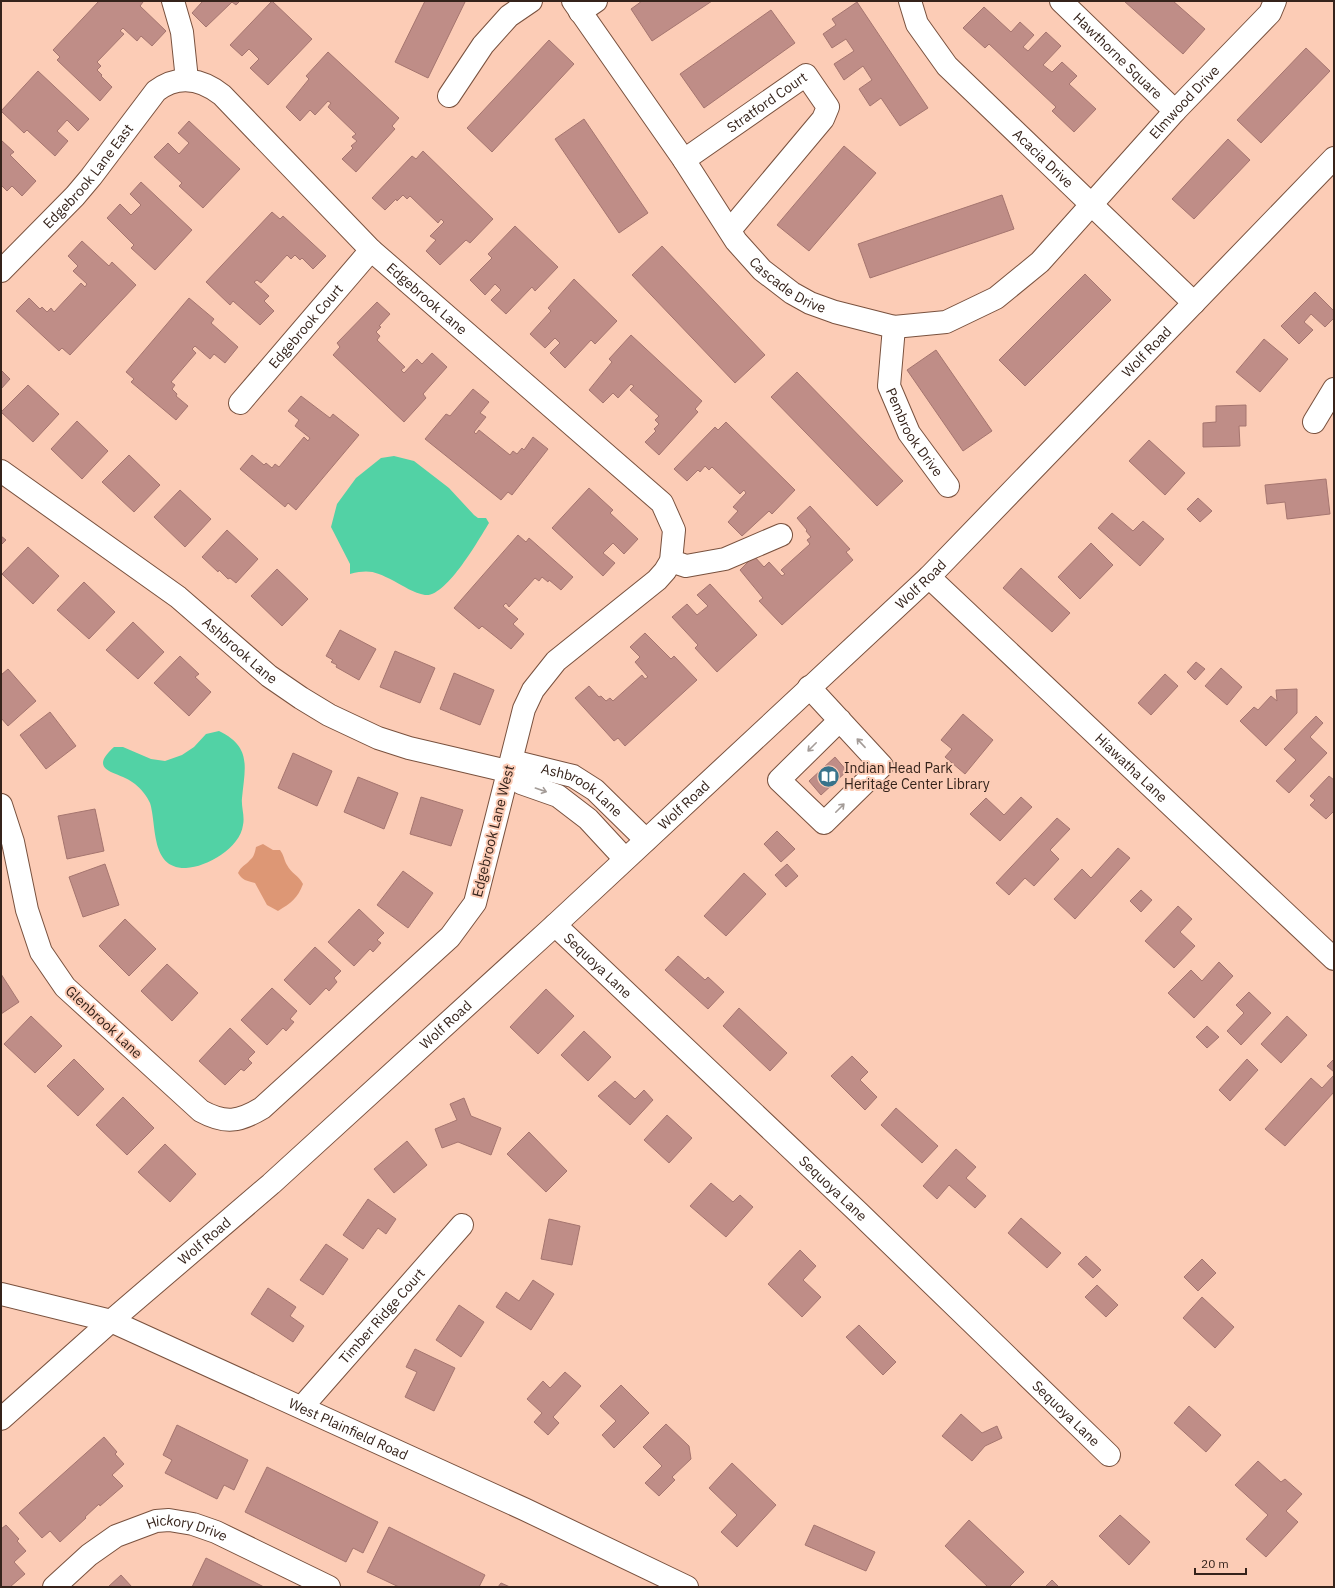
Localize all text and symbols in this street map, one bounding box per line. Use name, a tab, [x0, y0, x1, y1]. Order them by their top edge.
street label: Hawthorne Square	[1069, 9, 1167, 103]
street label: Elmwood Drive	[1145, 61, 1224, 143]
street label: Stratford Court	[723, 68, 811, 136]
street label: Edgebrook Lane East	[39, 120, 137, 232]
street label: Acacia Drive	[1009, 125, 1078, 192]
street label: Cascade Drive	[745, 253, 828, 317]
street label: Edgebrook Lane	[383, 259, 471, 339]
street label: Edgebrook Court	[265, 280, 347, 372]
street label: Wolf Road	[1118, 323, 1175, 381]
street label: Pembrook Drive	[882, 385, 947, 480]
street label: Wolf Road	[891, 556, 950, 613]
street label: Ashbrook Lane	[199, 613, 281, 688]
street label: Hiawatha Lane	[1091, 729, 1171, 806]
one-way arrow	[856, 738, 866, 748]
one-way arrow	[807, 743, 817, 752]
street label: Ashbrook Lane	[539, 759, 626, 821]
place label: Indian Head Park Heritage Center Library	[844, 759, 990, 793]
street label: Edgebrook Lane West	[468, 763, 518, 899]
library icon: Indian Head Park Heritage Center Library	[815, 763, 841, 789]
street label: Wolf Road	[654, 777, 713, 833]
one-way arrow	[534, 786, 546, 794]
one-way arrow	[835, 803, 845, 813]
street label: Sequoya Lane	[560, 929, 636, 1002]
street label: Glenbrook Lane	[62, 982, 147, 1062]
street label: Wolf Road	[416, 997, 475, 1053]
street label: Sequoya Lane	[795, 1152, 871, 1225]
street label: Wolf Road	[174, 1213, 235, 1269]
street label: Timber Ridge Court	[335, 1264, 429, 1368]
street label: Sequoya Lane	[1028, 1377, 1104, 1451]
street label: West Plainfield Road	[286, 1394, 411, 1464]
street label: Hickory Drive	[144, 1511, 231, 1545]
scale bar	[1195, 1550, 1246, 1576]
text: 20 m	[1201, 1556, 1229, 1571]

